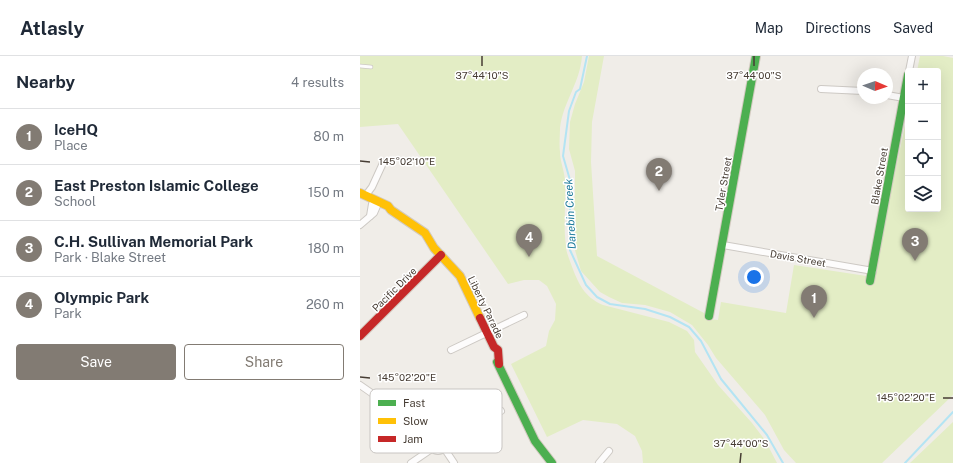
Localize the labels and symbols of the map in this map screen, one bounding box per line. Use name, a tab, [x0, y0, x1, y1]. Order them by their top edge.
north arrow	[857, 68, 893, 104]
text: 37°44'10"S	[456, 69, 509, 81]
text: 37°44'00"S	[727, 69, 782, 81]
street label: Blake Street	[868, 146, 890, 206]
text: 145°02'10"E	[379, 155, 435, 167]
street label: Tyler Street	[712, 156, 734, 212]
pin: 2	[646, 158, 672, 191]
water label: Darebin Creek	[562, 178, 578, 250]
pin: 4	[516, 224, 542, 257]
pin: 3	[902, 228, 928, 261]
street label: Davis Street	[769, 247, 827, 269]
street label: Pacific Drive	[369, 264, 419, 314]
your location	[744, 267, 764, 287]
street label: Liberty Parade	[466, 274, 506, 341]
pin: 1	[801, 285, 827, 318]
text: 145°02'20"E	[378, 371, 436, 383]
legend	[370, 389, 502, 453]
text: 145°02'20"E	[877, 391, 935, 403]
text: Fast	[403, 397, 425, 409]
text: Slow	[403, 415, 429, 427]
text: Jam	[403, 433, 423, 445]
text: 37°44'00"S	[714, 437, 769, 449]

